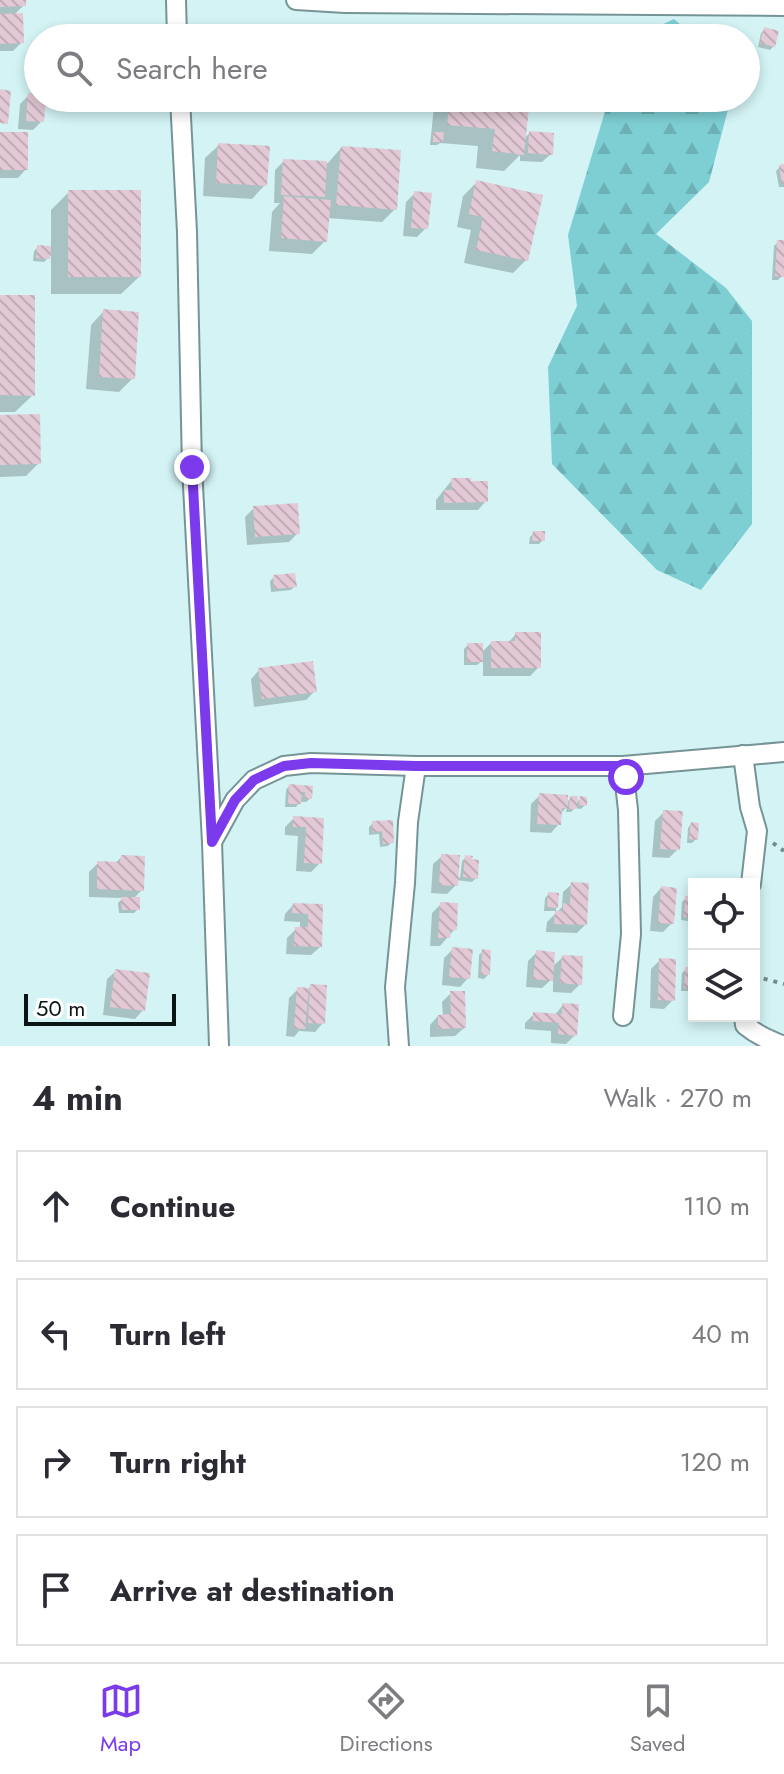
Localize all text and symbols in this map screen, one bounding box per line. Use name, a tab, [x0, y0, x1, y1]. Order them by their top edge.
search box	[24, 24, 760, 112]
icon: search	[52, 46, 96, 90]
text: Search here	[116, 47, 268, 90]
route end	[174, 449, 210, 485]
route start	[608, 759, 644, 795]
map controls	[688, 878, 760, 1022]
button: locate	[688, 878, 760, 950]
button: layers	[688, 950, 760, 1022]
scale bar	[24, 990, 176, 1026]
text: 50 m	[36, 992, 85, 1024]
text: 4 min	[32, 1074, 123, 1123]
text: Walk · 270 m	[603, 1079, 752, 1117]
icon: ahead	[34, 1184, 78, 1228]
text: Continue	[110, 1185, 236, 1228]
text: 110 m	[683, 1187, 750, 1225]
icon: left	[34, 1312, 78, 1356]
text: Turn left	[110, 1313, 225, 1356]
text: 40 m	[691, 1315, 750, 1353]
icon: right	[34, 1440, 78, 1484]
text: Turn right	[110, 1441, 246, 1484]
text: 120 m	[680, 1443, 750, 1481]
icon: arrive	[34, 1568, 78, 1612]
text: Arrive at destination	[110, 1569, 395, 1612]
tab: Map	[99, 1679, 143, 1759]
tab: Directions	[340, 1679, 433, 1759]
tab: Saved	[630, 1679, 685, 1759]

